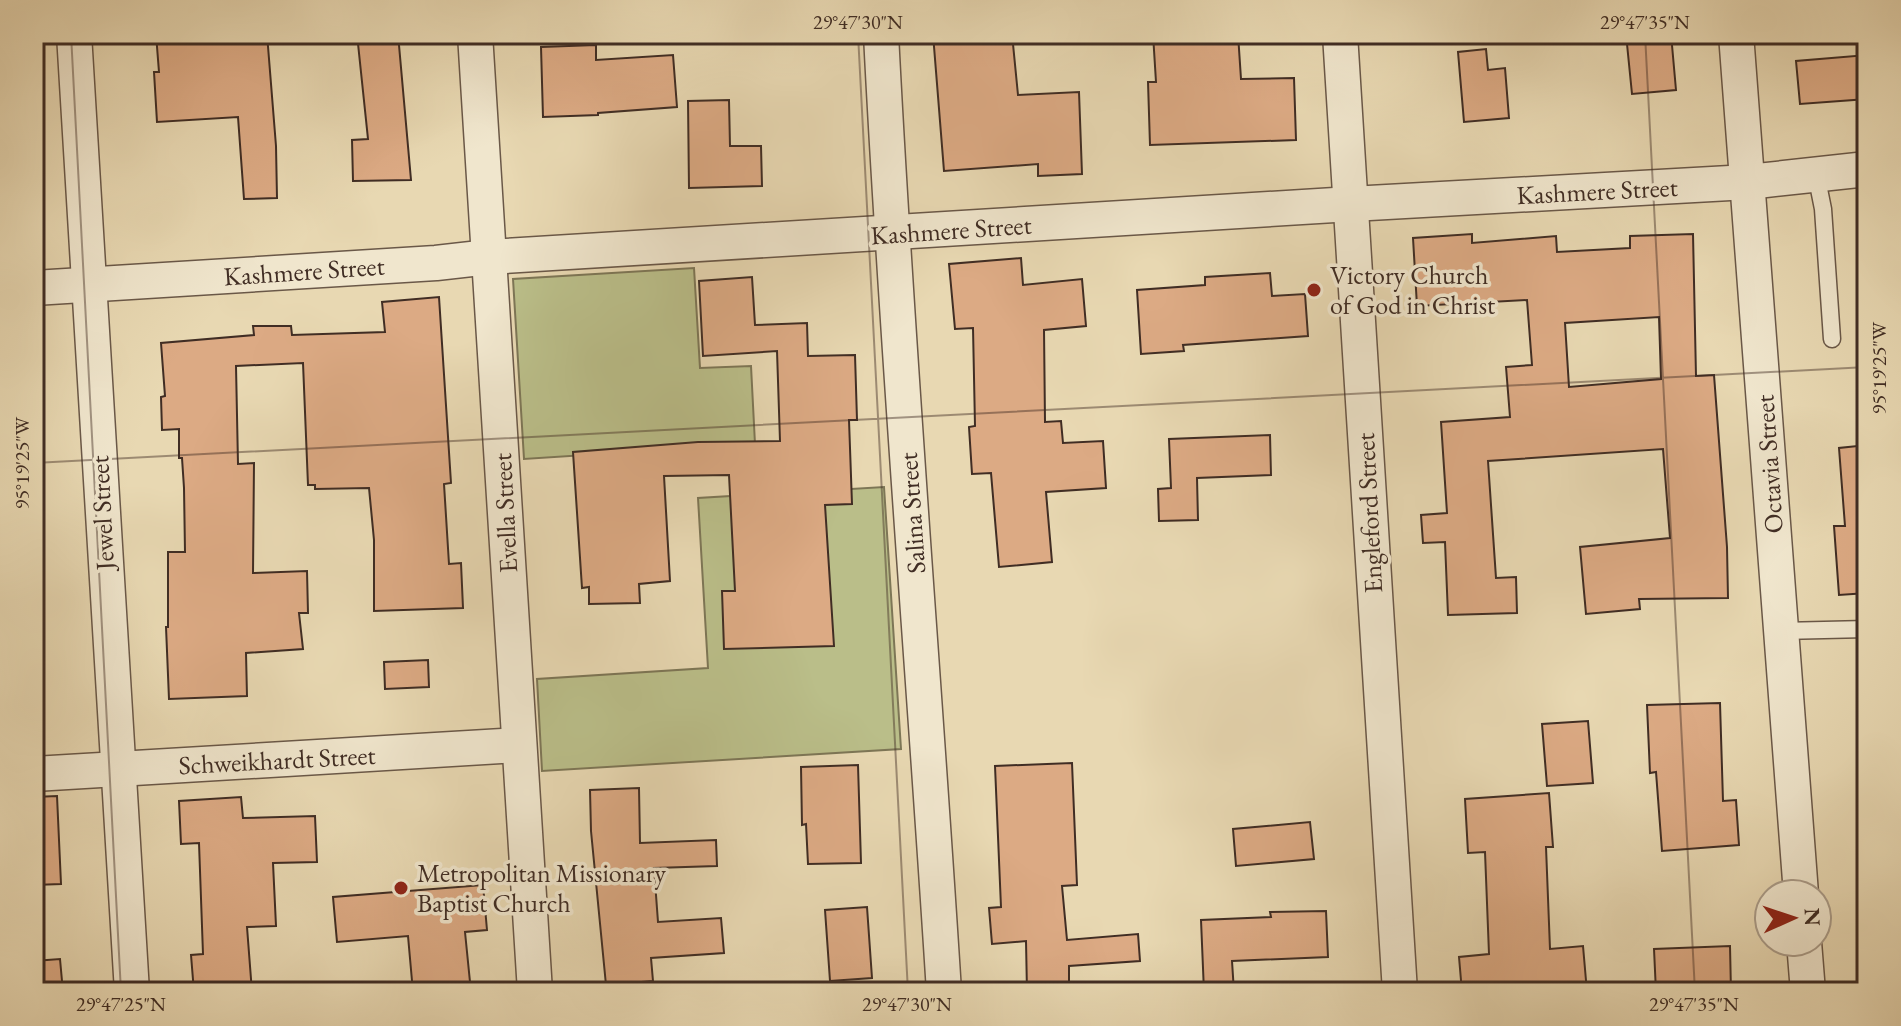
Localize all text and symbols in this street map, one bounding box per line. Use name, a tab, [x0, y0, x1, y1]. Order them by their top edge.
text: 29°47'30"N	[813, 9, 903, 35]
text: 29°47'35"N	[1600, 9, 1690, 35]
street label: Kashmere Street	[1516, 170, 1678, 212]
street label: Kashmere Street	[869, 207, 1033, 253]
street label: Kashmere Street	[222, 248, 386, 294]
place label: Victory Church of God in Christ	[1330, 258, 1495, 322]
marker: Victory Church of God in Christ	[1305, 281, 1323, 299]
text: 95°19'25"W	[1866, 321, 1892, 414]
street label: Octavia Street	[1747, 394, 1791, 534]
text: 95°19'25"W	[9, 416, 35, 509]
street label: Engleford Street	[1348, 432, 1390, 594]
street label: Salina Street	[891, 451, 933, 575]
street label: Evella Street	[485, 452, 525, 574]
street label: Jewel Street	[82, 455, 122, 573]
street label: Schweikhardt Street	[178, 738, 376, 782]
place label: Metropolitan Missionary Baptist Church	[417, 856, 666, 920]
north arrow	[1753, 878, 1833, 958]
marker: Metropolitan Missionary Baptist Church	[392, 879, 410, 897]
text: N	[1798, 907, 1827, 927]
text: 29°47'25"N	[76, 991, 166, 1017]
text: 29°47'30"N	[862, 991, 952, 1017]
text: 29°47'35"N	[1649, 991, 1739, 1017]

